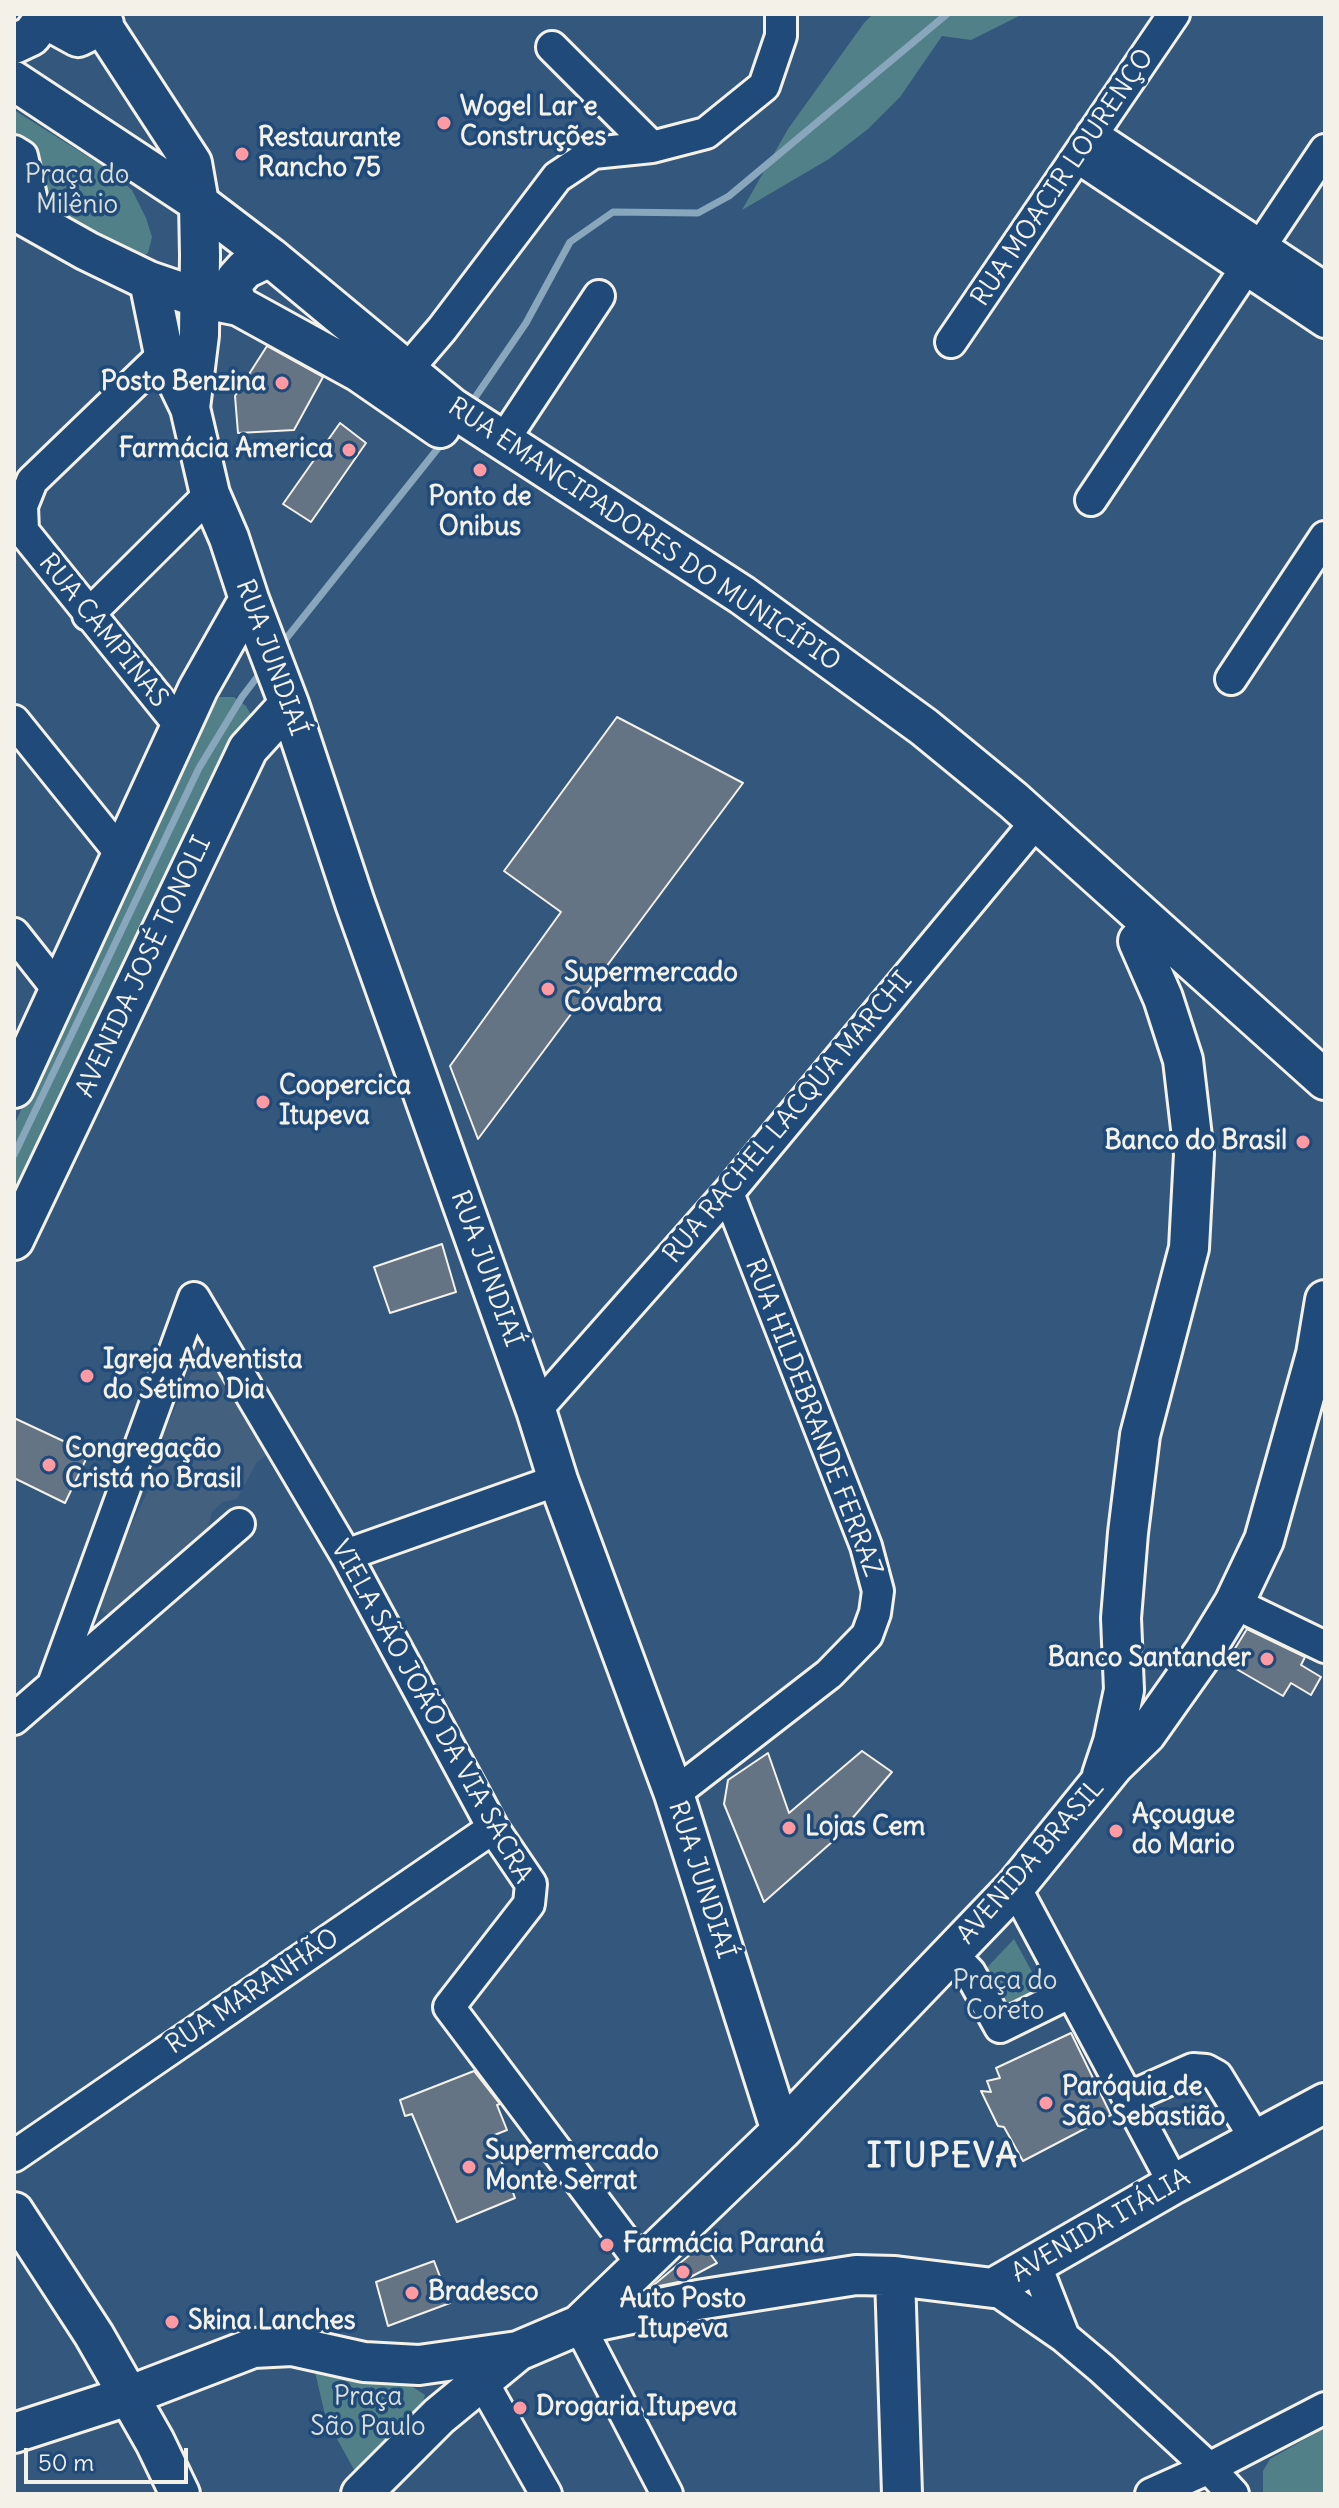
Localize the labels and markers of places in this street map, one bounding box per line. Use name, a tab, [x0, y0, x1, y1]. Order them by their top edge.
place label: Wogel Lar e Construções	[460, 92, 606, 154]
marker: Wogel Lar e Construções	[435, 114, 453, 132]
place label: Restaurante Rancho 75	[258, 123, 401, 184]
marker: Restaurante Rancho 75	[233, 145, 251, 163]
place label: Posto Benzina	[101, 367, 266, 399]
marker: Posto Benzina	[273, 374, 291, 392]
place label: Farmácia America	[119, 434, 333, 466]
marker: Farmácia America	[340, 441, 358, 459]
marker: Ponto de Onibus	[471, 461, 489, 479]
place label: Ponto de Onibus	[428, 482, 532, 544]
place label: Supermercado Covabra	[564, 958, 738, 1020]
marker: Supermercado Covabra	[539, 980, 557, 998]
place label: Coopercica Itupeva	[279, 1071, 411, 1132]
marker: Coopercica Itupeva	[254, 1093, 272, 1111]
place label: Banco do Brasil	[1105, 1126, 1287, 1158]
marker: Banco do Brasil	[1294, 1133, 1312, 1151]
place label: Igreja Adventista do Sétimo Dia	[103, 1345, 302, 1406]
marker: Igreja Adventista do Sétimo Dia	[78, 1367, 96, 1385]
place label: Congregação Cristá no Brasil	[65, 1434, 242, 1496]
marker: Congregação Cristá no Brasil	[40, 1456, 58, 1474]
place label: Banco Santander	[1048, 1643, 1251, 1675]
marker: Banco Santander	[1258, 1650, 1276, 1668]
place label: Açougue do Mario	[1132, 1800, 1235, 1862]
place label: Lojas Cem	[805, 1812, 925, 1844]
marker: Lojas Cem	[780, 1819, 798, 1837]
marker: Açougue do Mario	[1107, 1822, 1125, 1840]
place label: Paróquia de São Sebastião	[1062, 2072, 1225, 2134]
marker: Paróquia de São Sebastião	[1037, 2094, 1055, 2112]
place label: Supermercado Monte Serrat	[485, 2136, 659, 2198]
marker: Supermercado Monte Serrat	[460, 2158, 478, 2176]
place label: Farmácia Paraná	[623, 2229, 824, 2261]
marker: Farmácia Paraná	[598, 2236, 616, 2254]
marker: Auto Posto Itupeva	[674, 2263, 692, 2281]
place label: Bradesco	[428, 2277, 539, 2309]
marker: Bradesco	[403, 2284, 421, 2302]
place label: Auto Posto Itupeva	[620, 2284, 746, 2346]
place label: Skina Lanches	[188, 2306, 356, 2338]
marker: Skina Lanches	[163, 2313, 181, 2331]
place label: Drogaria Itupeva	[536, 2392, 737, 2424]
marker: Drogaria Itupeva	[511, 2399, 529, 2417]

